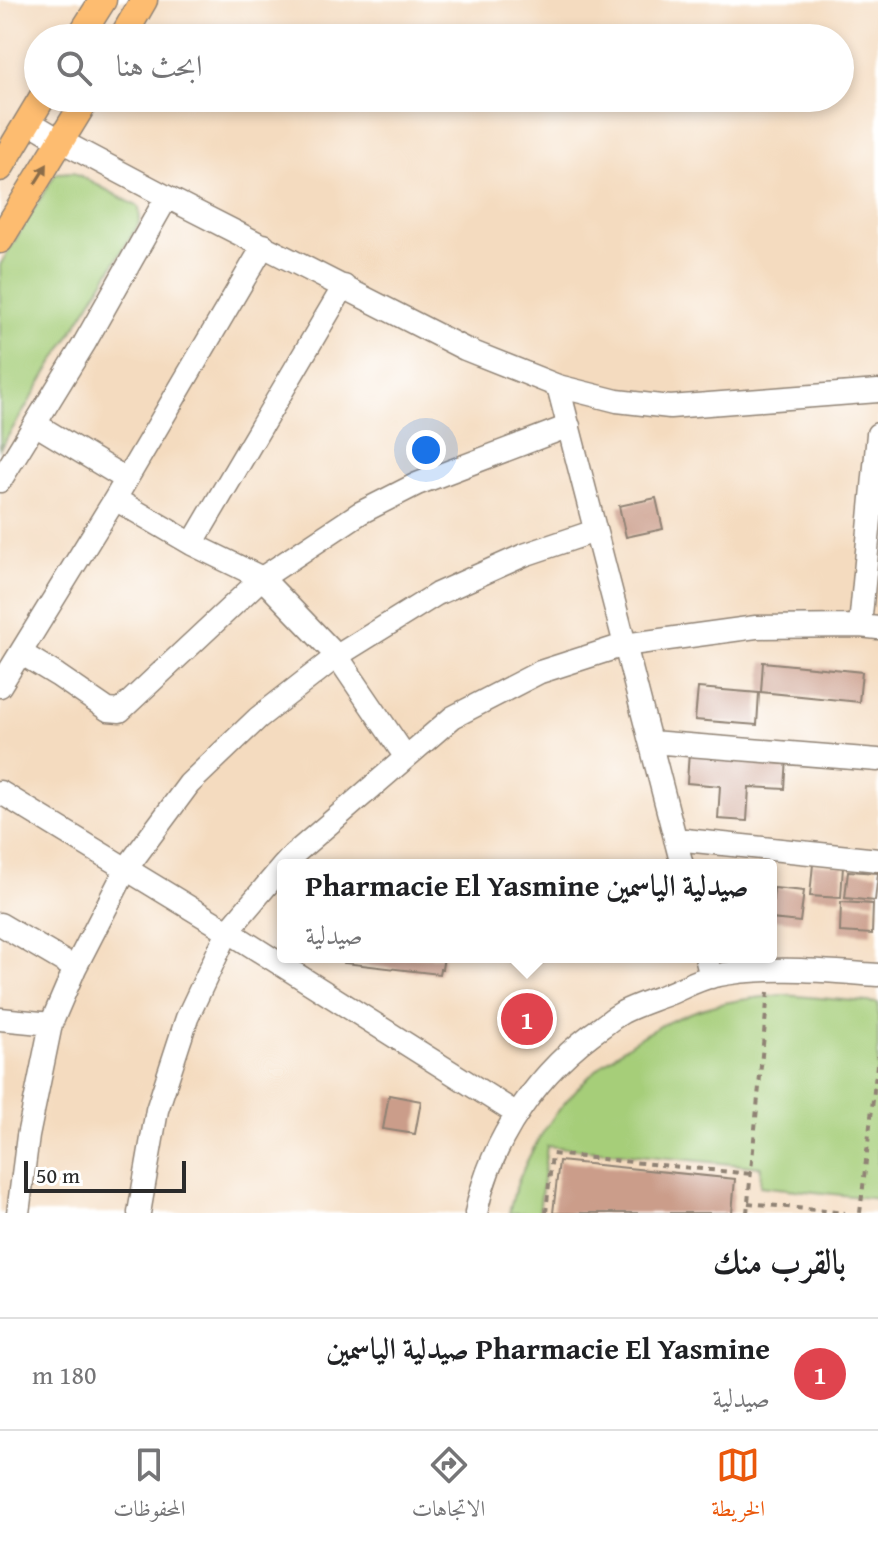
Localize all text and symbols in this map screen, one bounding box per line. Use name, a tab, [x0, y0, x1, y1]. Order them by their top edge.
search box	[24, 24, 854, 112]
text: ابحث هنا	[116, 43, 203, 87]
icon: search	[52, 46, 96, 90]
one-way arrow	[34, 163, 48, 185]
your location	[406, 430, 446, 470]
popup	[277, 859, 777, 963]
text: Pharmacie El Yasmine صيدلية الياسمين	[305, 863, 749, 907]
text: صيدلية	[305, 915, 363, 954]
pin: 1	[501, 989, 553, 1049]
scale bar	[24, 1157, 186, 1193]
text: 50 m	[36, 1159, 80, 1191]
text: بالقرب منك	[713, 1236, 846, 1285]
text: Pharmacie El Yasmine صيدلية الياسمين	[326, 1326, 770, 1370]
text: 180 m	[32, 1355, 97, 1394]
text: 1	[813, 1355, 827, 1394]
text: صيدلية	[713, 1378, 770, 1417]
tab: المحفوظات	[113, 1443, 186, 1530]
tab: الاتجاهات	[412, 1443, 485, 1530]
tab: الخريطة	[711, 1443, 765, 1530]

